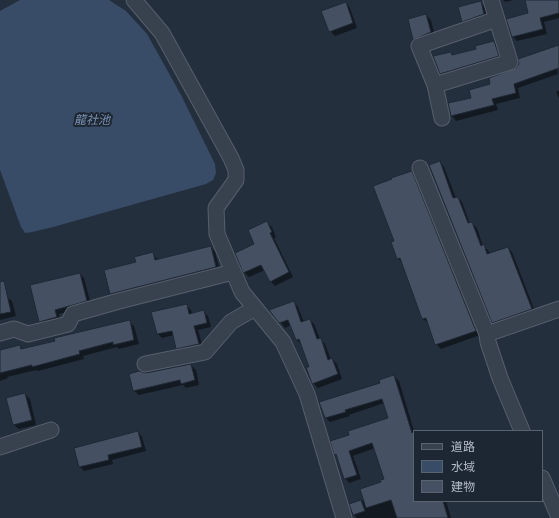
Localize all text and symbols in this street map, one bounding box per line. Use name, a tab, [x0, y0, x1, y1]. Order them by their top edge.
water label: 龍社池	[74, 115, 110, 129]
legend	[413, 430, 543, 502]
text: 道路	[451, 440, 475, 456]
text: 水域	[451, 460, 475, 476]
text: 建物	[451, 480, 475, 496]

